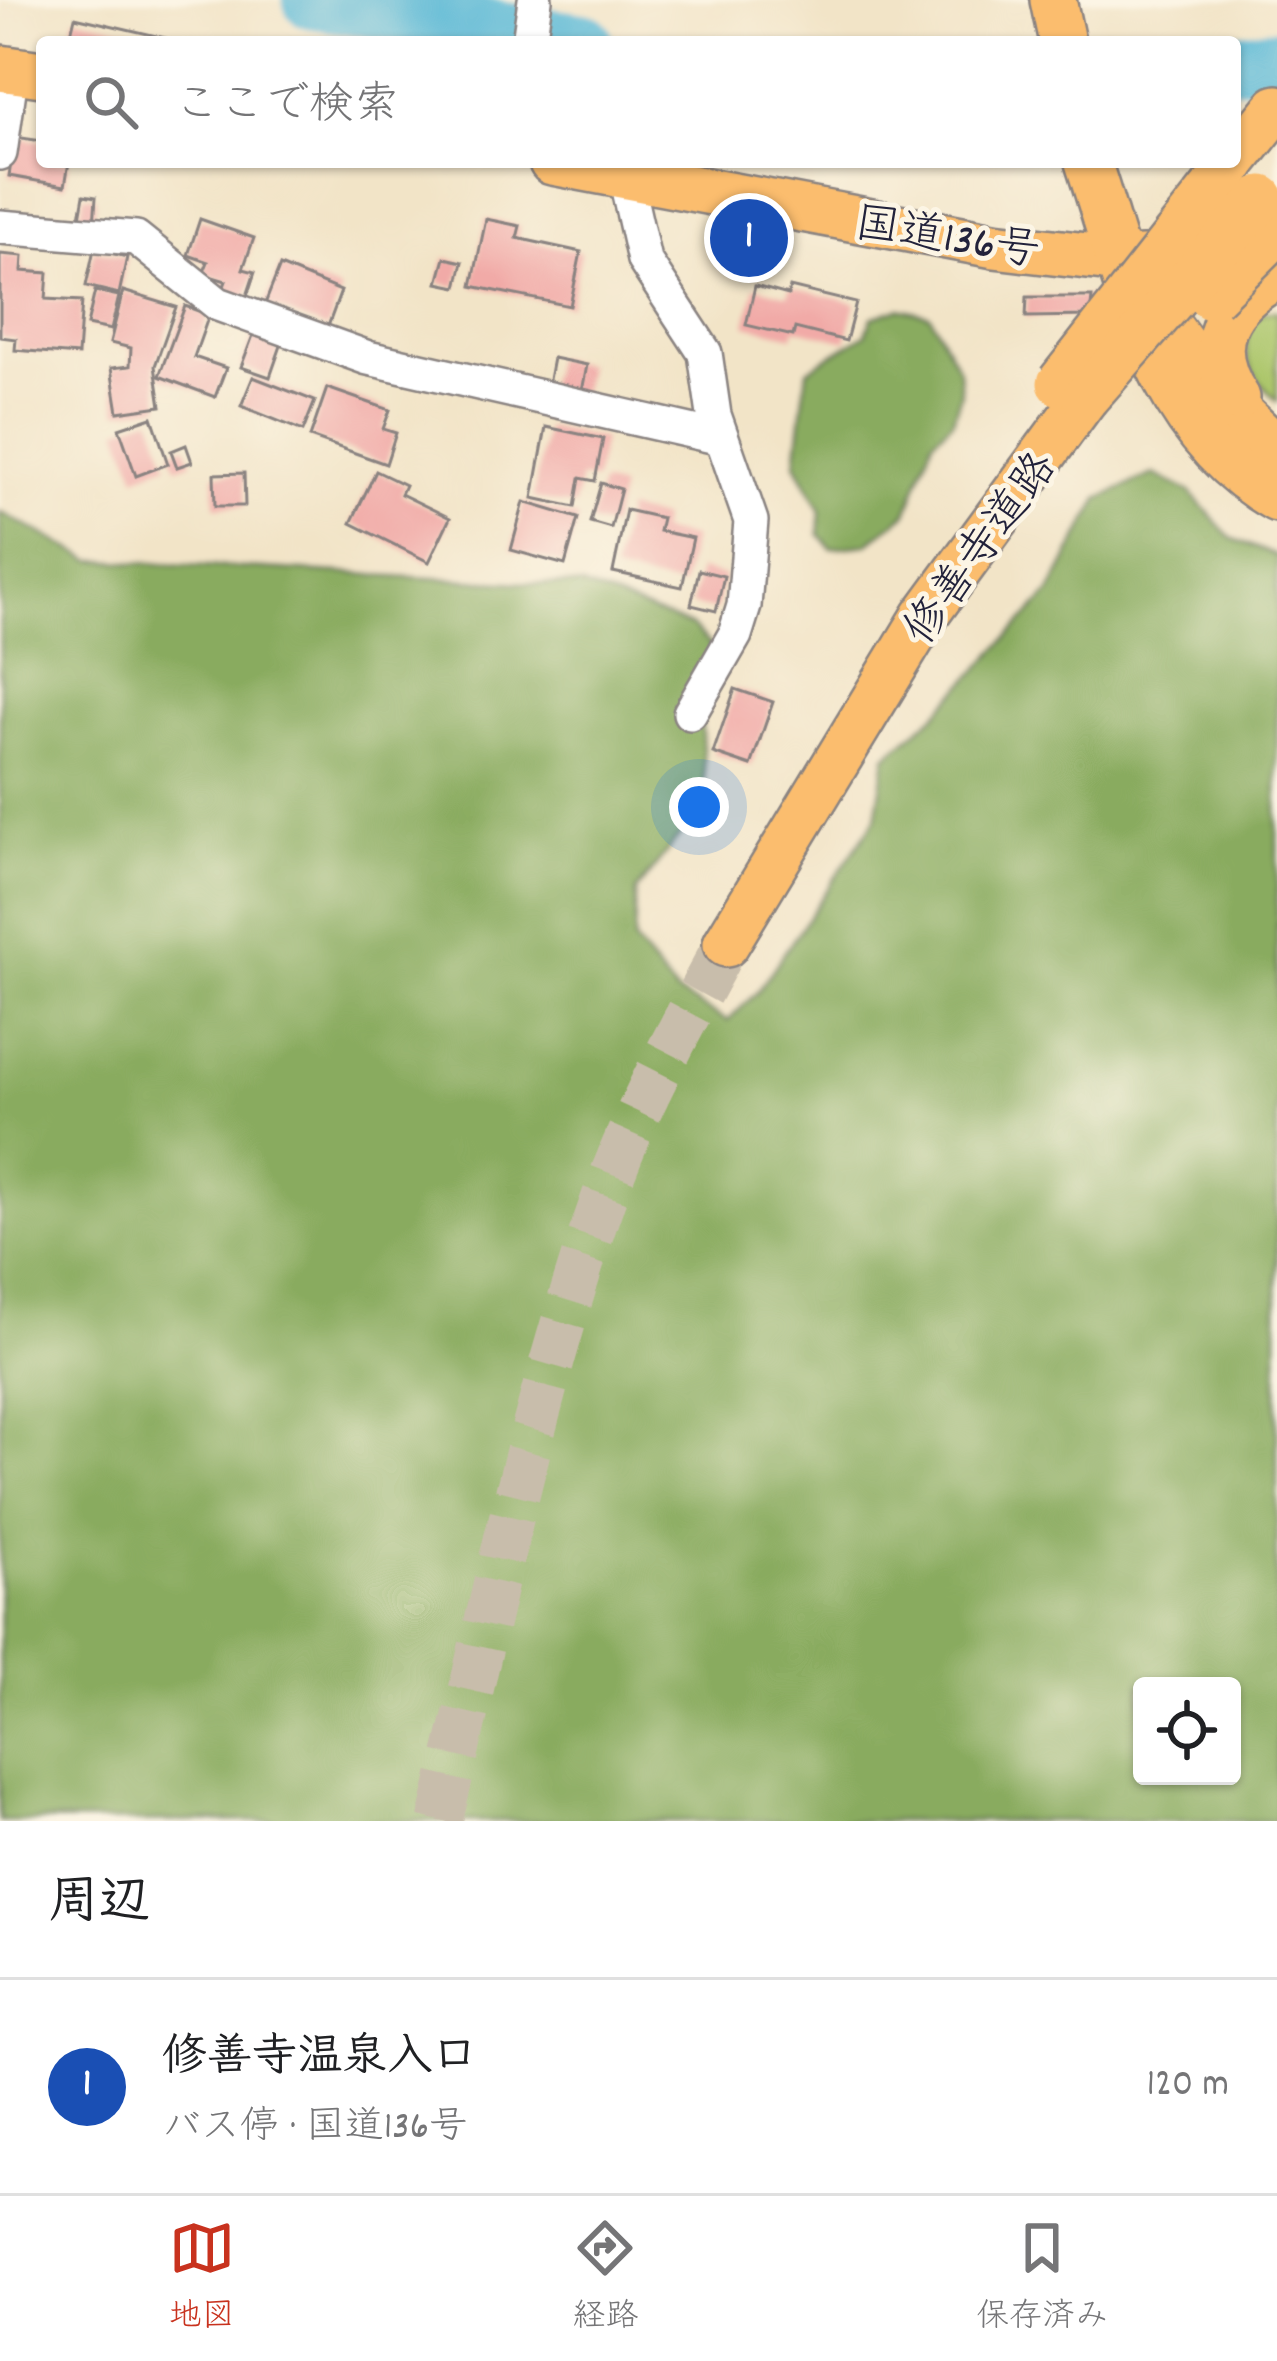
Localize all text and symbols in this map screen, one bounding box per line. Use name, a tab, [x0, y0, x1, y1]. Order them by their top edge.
search box	[36, 36, 1241, 168]
icon: search	[78, 69, 144, 135]
text: ここで検索	[174, 76, 399, 140]
pin: 1	[710, 193, 788, 283]
street label: 国道136号	[850, 195, 1044, 287]
street label: 修善寺道路	[892, 440, 1076, 660]
your location	[669, 777, 729, 837]
map controls	[1133, 1677, 1241, 1785]
button: locate	[1133, 1677, 1241, 1785]
text: 周辺	[48, 1870, 150, 1942]
text: 修善寺温泉入口	[162, 2028, 477, 2092]
text: 1	[83, 2059, 91, 2114]
text: 120 m	[1146, 2059, 1229, 2114]
text: バス停 · 国道136号	[162, 2102, 468, 2157]
tab: 地図	[169, 2215, 235, 2342]
tab: 経路	[572, 2215, 638, 2342]
tab: 保存済み	[976, 2215, 1108, 2342]

